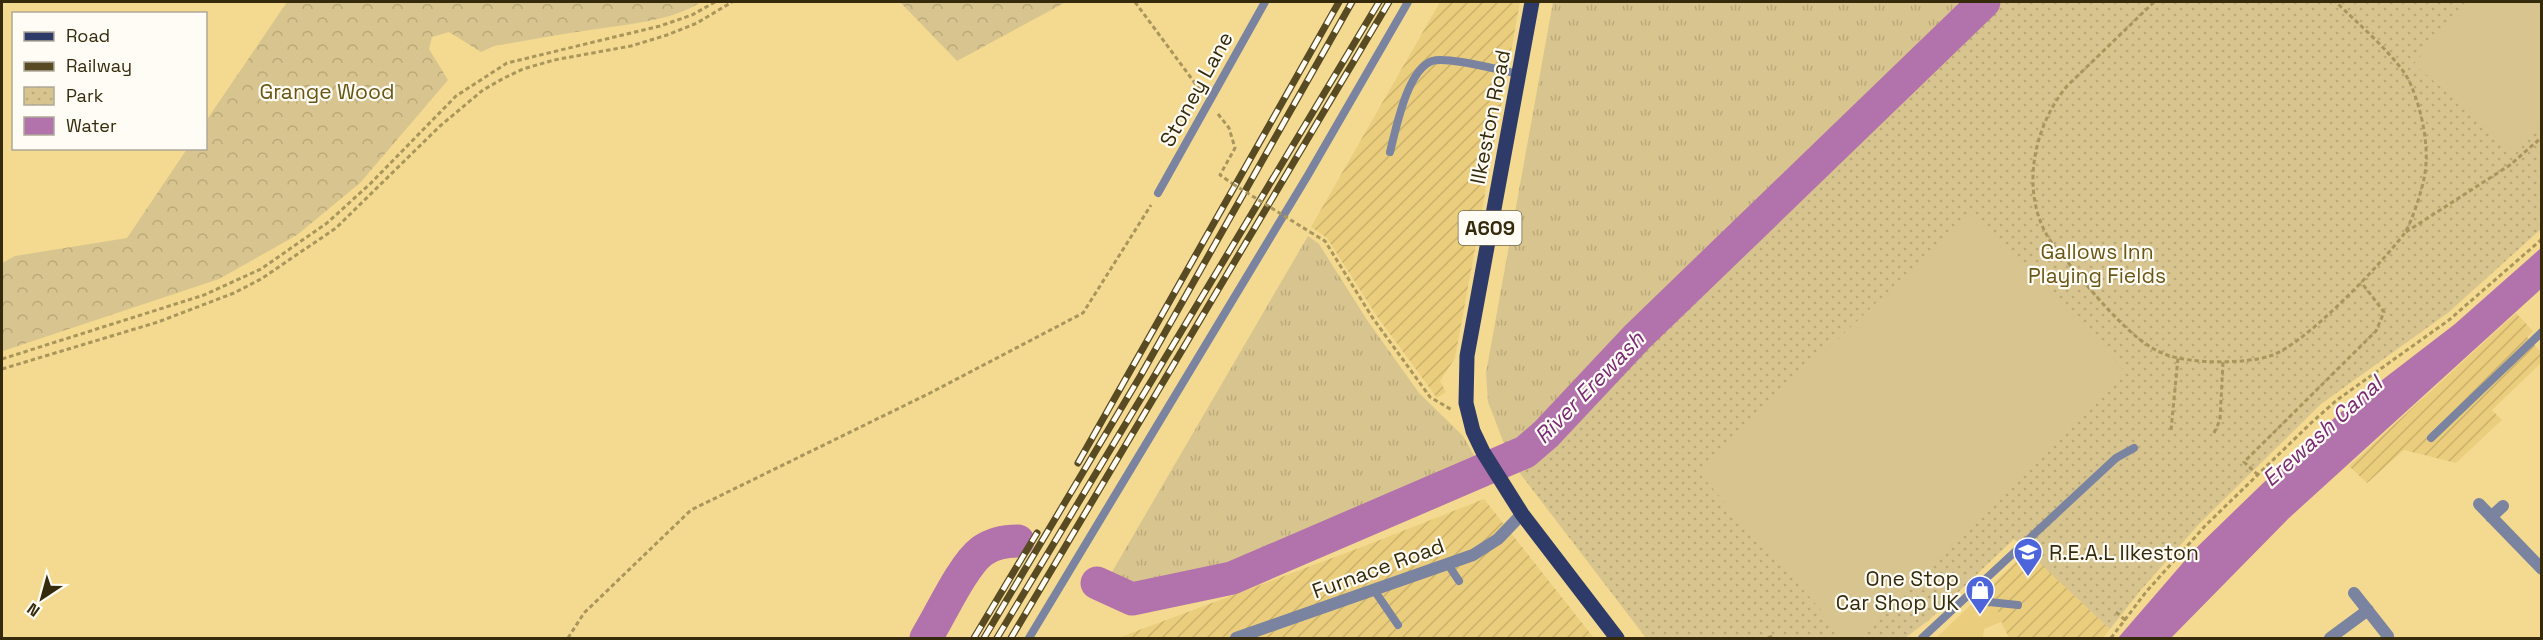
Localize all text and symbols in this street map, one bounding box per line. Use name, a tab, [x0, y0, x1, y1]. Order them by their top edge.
legend	[12, 12, 207, 150]
text: Road	[66, 24, 110, 47]
street label: Stoney Lane	[1153, 27, 1239, 151]
street label: Ilkeston Road	[1464, 48, 1516, 186]
text: Railway	[66, 54, 132, 77]
park label: Grange Wood	[259, 78, 395, 105]
text: Park	[66, 84, 104, 107]
text: Water	[66, 114, 117, 137]
road number: A609	[1458, 211, 1522, 245]
park label: Gallows Inn Playing Fields	[2028, 238, 2166, 289]
water label: River Erewash	[1528, 324, 1650, 449]
water label: Erewash Canal	[2256, 368, 2390, 492]
street label: Furnace Road	[1308, 532, 1448, 604]
school or university icon: R.E.A.L Ilkeston	[2012, 536, 2044, 578]
place label: R.E.A.L Ilkeston	[2049, 539, 2199, 566]
place label: One Stop Car Shop UK	[1836, 565, 1959, 616]
north arrow	[12, 568, 72, 628]
shop icon: One Stop Car Shop UK	[1964, 574, 1996, 616]
text: N	[23, 598, 44, 621]

